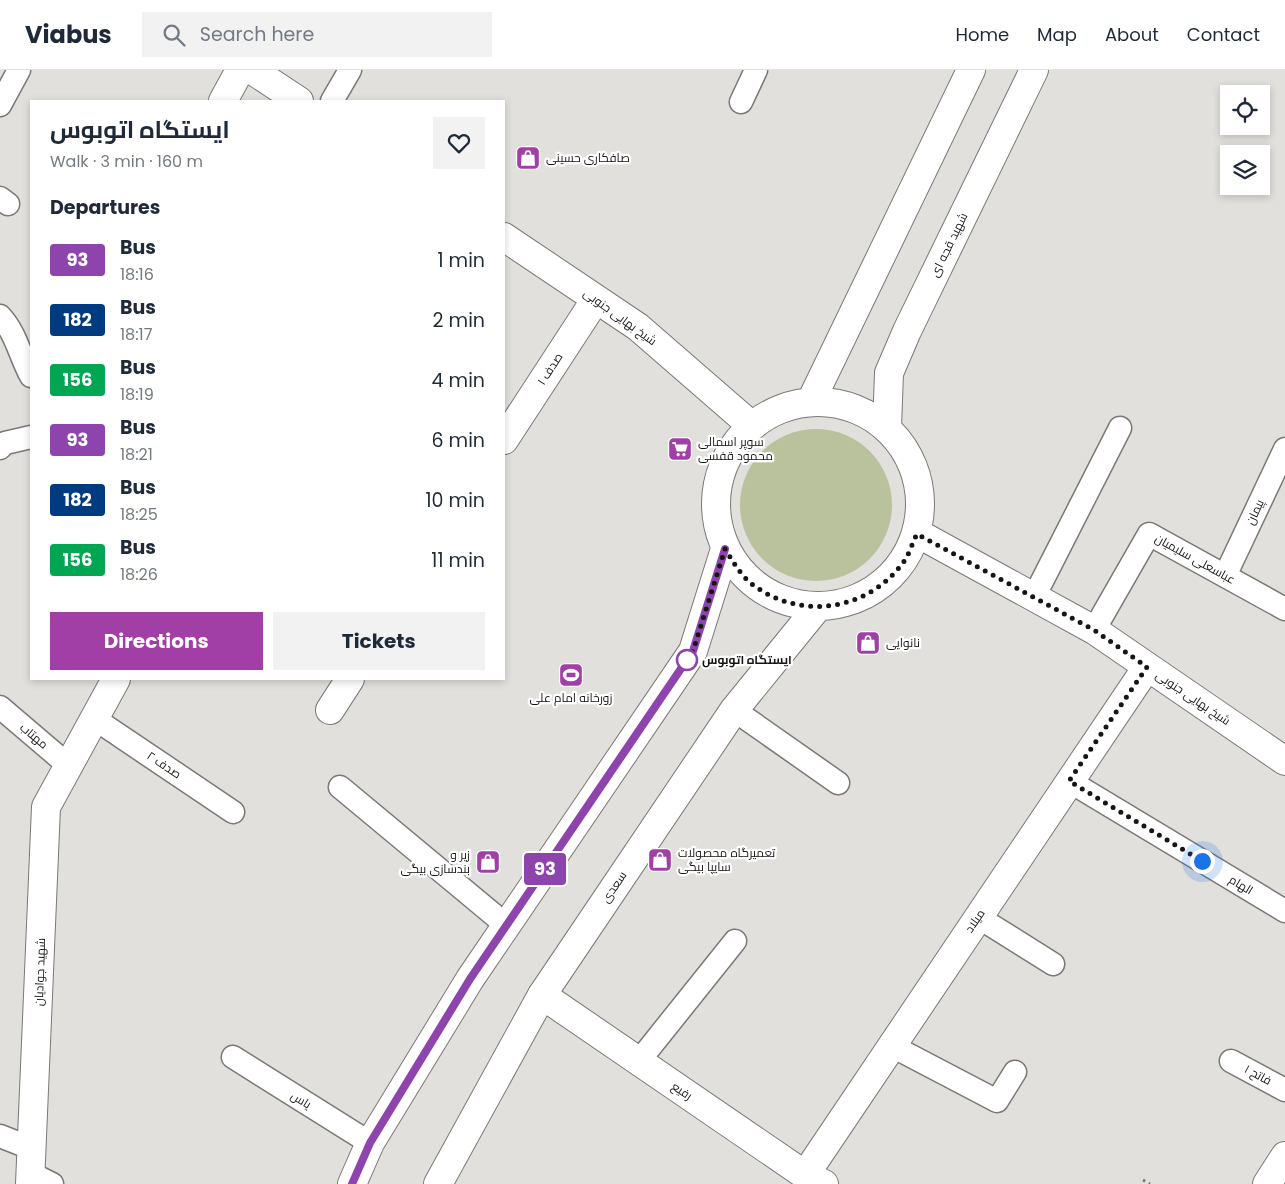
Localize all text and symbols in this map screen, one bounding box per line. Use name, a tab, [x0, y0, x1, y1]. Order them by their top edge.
search box	[142, 12, 492, 57]
text: Viabus	[25, 18, 112, 51]
icon: search	[160, 21, 188, 49]
text: Search here	[200, 21, 314, 48]
text: Home	[955, 22, 1009, 47]
text: Map	[1037, 22, 1077, 47]
text: About	[1105, 22, 1159, 47]
text: Contact	[1187, 22, 1260, 47]
map controls	[1220, 85, 1270, 195]
button: locate	[1220, 85, 1270, 135]
text: ایستگاه اتوبوس	[50, 113, 230, 146]
button: heart	[433, 117, 485, 169]
shop icon: صافکاری حسینی	[515, 145, 541, 171]
button: layers	[1220, 145, 1270, 195]
place label: صافکاری حسینی	[546, 149, 630, 166]
text: Walk · 3 min · 160 m	[50, 150, 203, 173]
text: Departures	[50, 194, 160, 221]
street label: شهید قجه ای	[926, 210, 971, 280]
text: Bus	[120, 234, 156, 261]
text: 93	[67, 247, 88, 272]
text: 1 min	[437, 247, 485, 274]
text: 18:16	[120, 263, 154, 286]
street label: شیخ بهایی جنوبی	[580, 284, 660, 349]
text: Bus	[120, 294, 156, 321]
text: 182	[63, 307, 92, 332]
text: 2 min	[433, 307, 485, 334]
text: 18:17	[120, 323, 152, 346]
street label: صدف ۱	[533, 349, 566, 388]
text: Bus	[120, 354, 156, 381]
text: 156	[63, 367, 92, 392]
text: 4 min	[432, 367, 485, 394]
text: 18:19	[120, 383, 154, 406]
text: Bus	[120, 414, 156, 441]
text: 93	[67, 427, 88, 452]
text: 6 min	[431, 427, 485, 454]
place label: سوپر اسمالی محمود قفسی	[698, 433, 773, 464]
supermarket icon: سوپر اسمالی محمود قفسی	[667, 436, 693, 462]
text: 18:21	[120, 443, 153, 466]
text: Bus	[120, 474, 156, 501]
text: 182	[63, 487, 92, 512]
text: 10 min	[426, 487, 485, 514]
street label: پیمان	[1241, 496, 1269, 528]
text: 18:25	[120, 503, 158, 526]
street label: عباسعلی سلیمیان	[1152, 529, 1239, 588]
text: Bus	[120, 534, 156, 561]
text: 156	[63, 547, 92, 572]
text: 11 min	[431, 547, 485, 574]
text: 18:26	[120, 563, 158, 586]
button: Directions	[50, 612, 263, 670]
button: Tickets	[273, 612, 485, 670]
shop icon: نانوایی	[855, 630, 881, 656]
place label: نانوایی	[886, 634, 920, 651]
marker: ایستگاه اتوبوس	[676, 649, 698, 671]
place label: ایستگاه اتوبوس	[702, 651, 792, 668]
sports icon: زورخانه امام علی	[558, 662, 584, 688]
street label: شیخ بهایی جنوبی	[1153, 666, 1234, 729]
place label: زورخانه امام علی	[530, 689, 612, 706]
street label: مهتاب	[17, 719, 52, 752]
street label: صدف ۲	[144, 747, 185, 782]
place label: تعمیرگاه محصولات سایپا بیگی	[678, 844, 776, 875]
place label: زیر و بندسازی بیگی	[400, 846, 470, 877]
shop icon: تعمیرگاه محصولات سایپا بیگی	[647, 847, 673, 873]
shop icon: زیر و بندسازی بیگی	[475, 849, 501, 875]
your location	[1190, 849, 1215, 874]
line badge: 93	[522, 853, 568, 885]
text: 93	[534, 856, 556, 881]
street label: سعدی	[597, 868, 630, 906]
street label: الهام	[1226, 871, 1257, 898]
street label: میلاد	[961, 906, 989, 936]
street label: شهید جوادیان	[30, 937, 49, 1006]
street label: فاتح ۱	[1242, 1060, 1275, 1089]
street label: رفیع	[669, 1078, 696, 1104]
street label: یاس	[288, 1087, 315, 1113]

